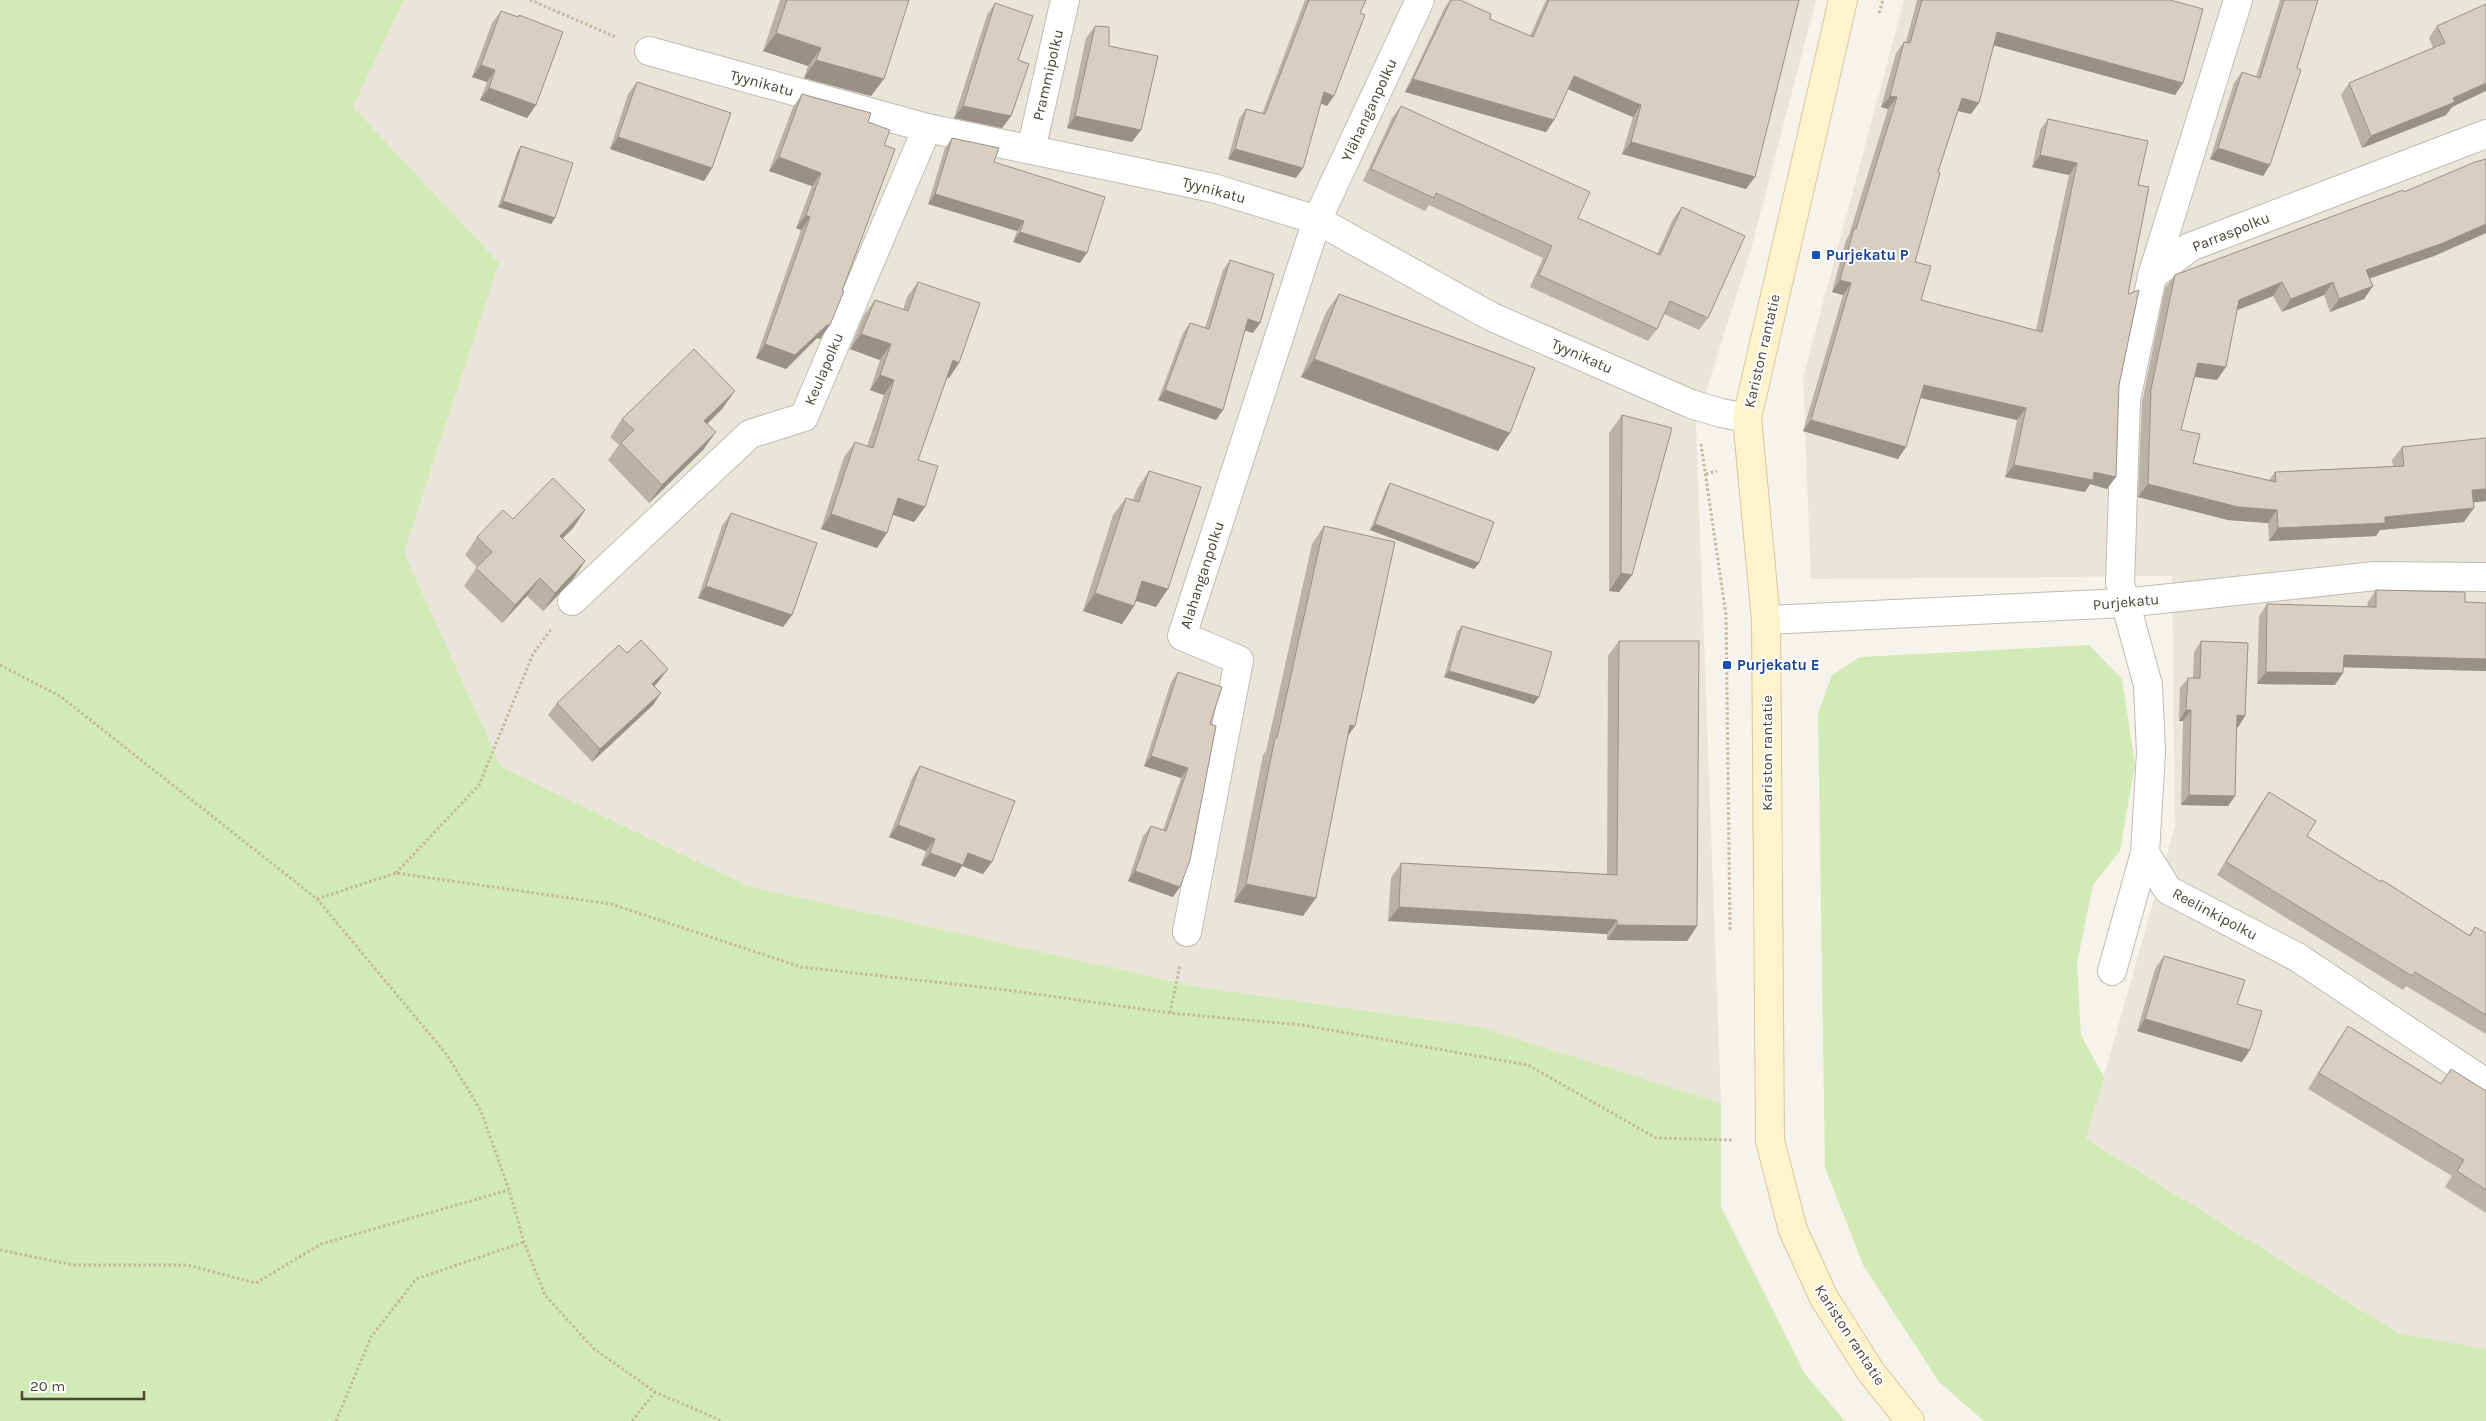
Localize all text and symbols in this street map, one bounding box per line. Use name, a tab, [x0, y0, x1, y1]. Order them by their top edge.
street label: Prammipolku	[1029, 28, 1067, 122]
street label: Ylähanganpolku	[1337, 56, 1401, 164]
street label: Tyynikatu	[728, 66, 796, 100]
street label: Tyynikatu	[1180, 173, 1248, 207]
street label: Parraspolku	[2189, 208, 2273, 256]
place label: Purjekatu P	[1826, 246, 1909, 264]
marker: Purjekatu P	[1810, 249, 1822, 261]
street label: Kariston rantatie	[1740, 292, 1784, 410]
street label: Keulapolku	[801, 330, 847, 408]
street label: Tyynikatu	[1549, 335, 1615, 377]
street label: Alahanganpolku	[1176, 519, 1228, 631]
street label: Purjekatu	[2092, 590, 2160, 614]
place label: Purjekatu E	[1737, 656, 1820, 674]
marker: Purjekatu E	[1721, 659, 1733, 671]
street label: Kariston rantatie	[1758, 695, 1776, 811]
street label: Reelinkipolku	[2169, 884, 2261, 944]
street label: Kariston rantatie	[1811, 1281, 1889, 1389]
scale bar	[22, 1368, 145, 1400]
text: 20 m	[30, 1377, 65, 1395]

